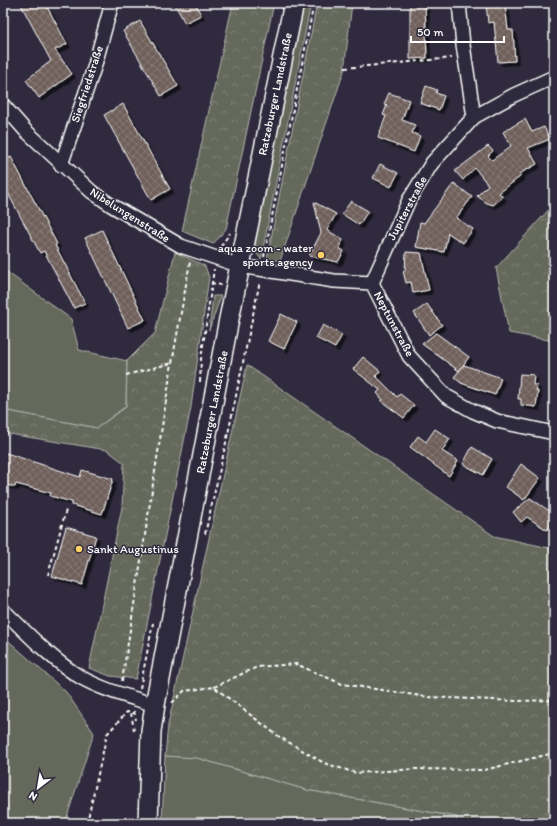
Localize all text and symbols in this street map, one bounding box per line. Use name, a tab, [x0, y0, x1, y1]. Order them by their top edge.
scale bar	[411, 18, 504, 44]
text: 50 m	[417, 25, 443, 39]
street label: Ratzeburger Landstraße	[255, 31, 295, 157]
street label: Siegfriedstraße	[68, 44, 106, 124]
street label: Jupiterstraße	[384, 173, 430, 243]
street label: Nibelungenstraße	[87, 185, 173, 245]
place label: aqua zoom - water sports agency	[218, 241, 313, 269]
marker: aqua zoom - water sports agency	[316, 250, 326, 260]
street label: Neptunstraße	[371, 289, 417, 359]
street label: Ratzeburger Landstraße	[193, 349, 231, 475]
place label: Sankt Augustinus	[87, 542, 179, 556]
marker: Sankt Augustinus	[74, 544, 84, 554]
north arrow	[18, 768, 58, 808]
text: N	[27, 789, 40, 804]

